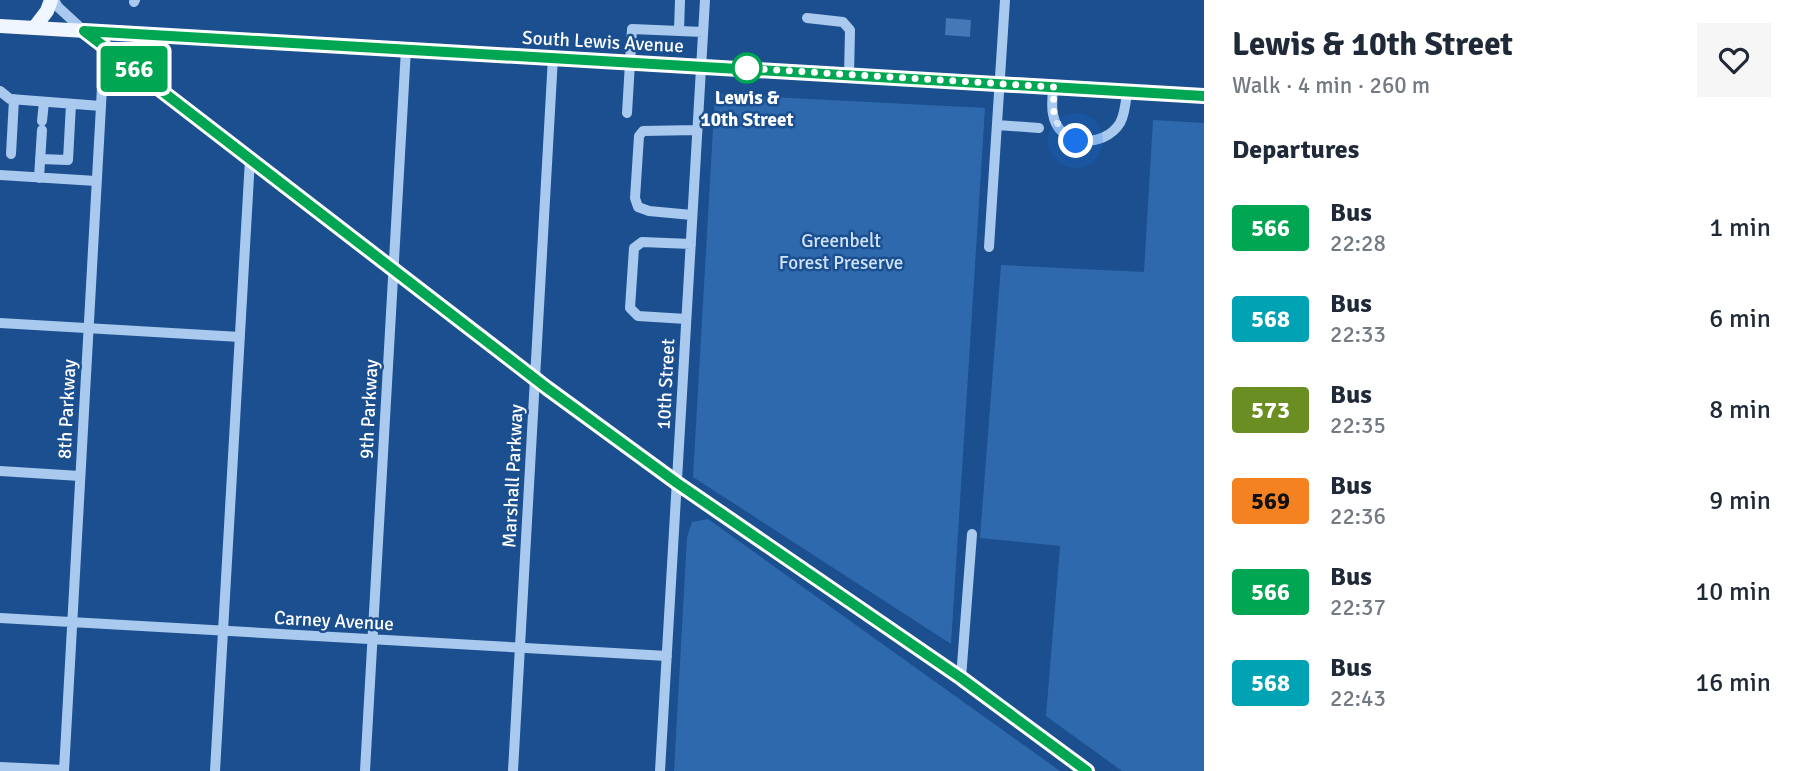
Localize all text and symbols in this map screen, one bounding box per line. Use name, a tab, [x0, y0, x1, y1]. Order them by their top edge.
button: heart	[1697, 23, 1771, 97]
text: Lewis & 10th Street	[1232, 24, 1513, 65]
street label: South Lewis Avenue	[522, 26, 684, 58]
line badge: 566	[94, 46, 174, 92]
marker: Lewis & 10th Street	[732, 53, 762, 83]
text: 566	[115, 54, 153, 84]
text: Walk · 4 min · 260 m	[1232, 71, 1430, 100]
place label: Lewis & 10th Street	[700, 86, 794, 132]
your location	[1058, 123, 1093, 158]
text: Departures	[1232, 134, 1359, 166]
text: Bus	[1330, 197, 1372, 229]
text: 1 min	[1709, 212, 1771, 244]
text: 566	[1251, 213, 1290, 243]
park label: Greenbelt Forest Preserve	[779, 229, 903, 275]
text: 22:28	[1330, 229, 1386, 258]
text: Bus	[1330, 288, 1372, 320]
text: 6 min	[1709, 303, 1771, 335]
text: 568	[1251, 304, 1290, 334]
text: 22:33	[1330, 320, 1386, 349]
street label: 10th Street	[652, 338, 680, 430]
street label: 8th Parkway	[52, 358, 82, 459]
street label: 9th Parkway	[354, 358, 384, 459]
text: Bus	[1330, 379, 1372, 411]
text: 8 min	[1709, 394, 1771, 426]
text: 573	[1251, 395, 1290, 425]
street label: Marshall Parkway	[497, 404, 529, 548]
text: 22:35	[1330, 411, 1386, 440]
text: Bus	[1330, 470, 1372, 502]
text: 9 min	[1709, 485, 1771, 517]
text: 569	[1251, 486, 1290, 516]
text: 22:36	[1330, 502, 1386, 531]
text: Bus	[1330, 561, 1372, 593]
text: 10 min	[1695, 576, 1771, 608]
text: 566	[1251, 577, 1290, 607]
text: 22:37	[1330, 593, 1386, 622]
street label: Carney Avenue	[273, 606, 395, 636]
text: Bus	[1330, 652, 1372, 684]
text: 16 min	[1695, 667, 1771, 699]
text: 568	[1251, 668, 1290, 698]
text: 22:43	[1330, 684, 1386, 713]

